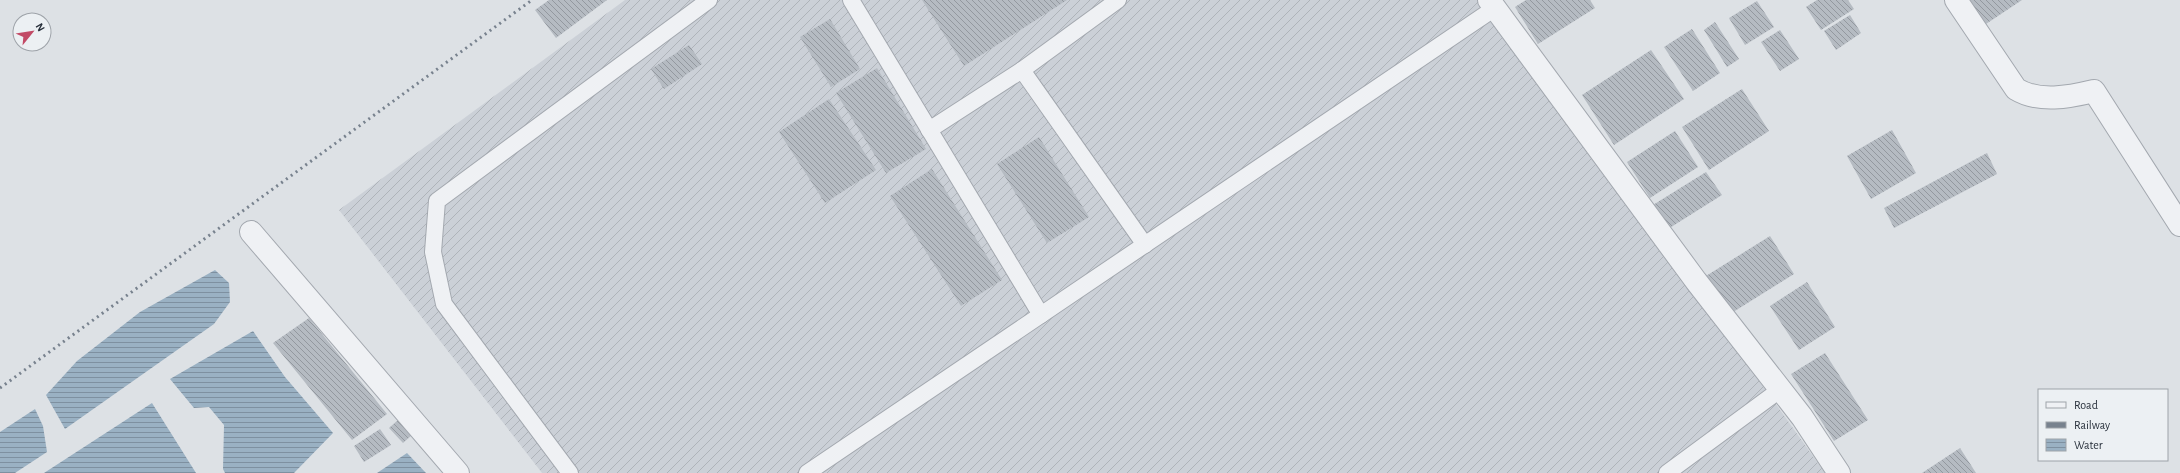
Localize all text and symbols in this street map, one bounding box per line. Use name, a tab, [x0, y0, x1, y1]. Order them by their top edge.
north arrow	[12, 12, 52, 52]
text: N	[34, 21, 47, 33]
legend	[2038, 389, 2168, 461]
text: Road	[2074, 399, 2098, 411]
text: Railway	[2074, 419, 2110, 432]
text: Water	[2074, 439, 2103, 451]

